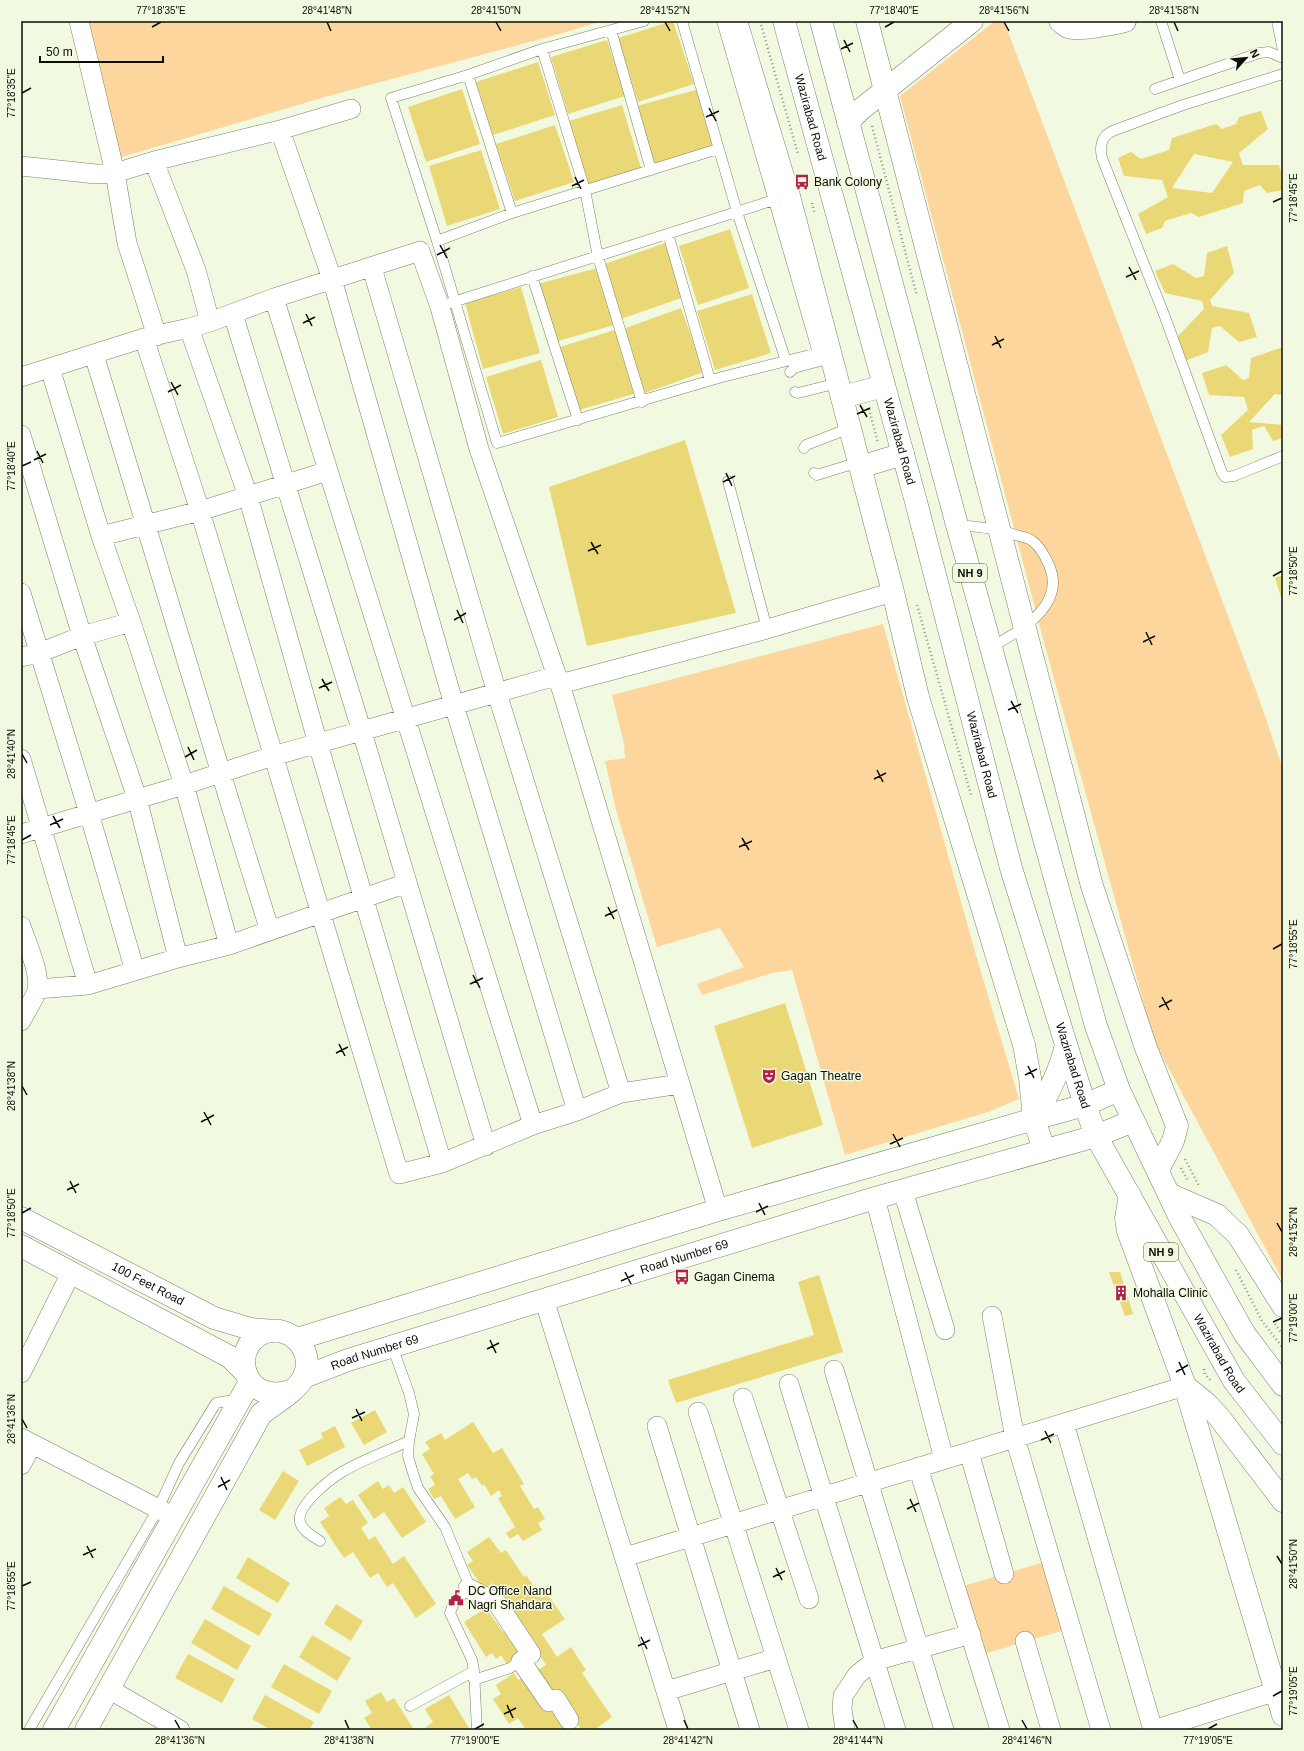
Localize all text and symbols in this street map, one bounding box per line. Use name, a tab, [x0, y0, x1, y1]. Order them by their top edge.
text: 77°18'35"E	[136, 5, 186, 16]
text: 28°41'48"N	[302, 5, 352, 16]
text: 28°41'50"N	[471, 5, 521, 16]
text: 28°41'52"N	[640, 5, 690, 16]
text: 77°18'40"E	[869, 5, 919, 16]
text: 28°41'56"N	[979, 5, 1029, 16]
text: 28°41'58"N	[1149, 5, 1199, 16]
scale bar	[40, 38, 163, 64]
north arrow	[1226, 38, 1266, 78]
text: 50 m	[46, 45, 73, 59]
text: N	[1248, 47, 1262, 60]
text: 77°18'35"E	[6, 68, 17, 118]
street label: Wazirabad Road	[792, 73, 829, 162]
bus stop icon: Bank Colony	[793, 173, 811, 191]
text: 77°18'45"E	[1288, 173, 1299, 223]
place label: Bank Colony	[814, 175, 882, 189]
street label: Wazirabad Road	[881, 397, 918, 486]
text: 77°18'40"E	[6, 441, 17, 491]
text: 77°18'50"E	[1288, 546, 1299, 596]
road number: NH 9	[953, 564, 987, 582]
street label: Wazirabad Road	[964, 710, 1000, 800]
text: 28°41'40"N	[6, 729, 17, 779]
text: 77°18'45"E	[6, 815, 17, 865]
text: 77°18'55"E	[1288, 919, 1299, 969]
street label: Wazirabad Road	[1053, 1021, 1093, 1110]
text: 28°41'38"N	[6, 1061, 17, 1111]
theatre icon: Gagan Theatre	[760, 1067, 778, 1085]
place label: Gagan Theatre	[781, 1069, 862, 1083]
text: 77°18'50"E	[6, 1188, 17, 1238]
text: 28°41'52"N	[1288, 1207, 1299, 1257]
street label: Road Number 69	[638, 1236, 730, 1277]
road number: NH 9	[1144, 1243, 1178, 1261]
street label: 100 Feet Road	[109, 1259, 187, 1308]
bus stop icon: Gagan Cinema	[673, 1268, 691, 1286]
place label: Gagan Cinema	[694, 1270, 775, 1284]
building icon: Mohalla Clinic	[1112, 1284, 1130, 1302]
place label: Mohalla Clinic	[1133, 1286, 1208, 1300]
text: 77°19'00"E	[1288, 1293, 1299, 1343]
street label: Wazirabad Road	[1191, 1312, 1248, 1396]
street label: Road Number 69	[329, 1332, 421, 1373]
text: 28°41'36"N	[6, 1394, 17, 1444]
text: 28°41'50"N	[1288, 1539, 1299, 1589]
text: 77°18'55"E	[6, 1561, 17, 1611]
place label: DC Office Nand Nagri Shahdara	[468, 1584, 552, 1612]
public building icon: DC Office Nand Nagri Shahdara	[447, 1589, 465, 1607]
text: 77°19'05"E	[1288, 1666, 1299, 1716]
text: 28°41'36"N	[155, 1735, 205, 1746]
text: 28°41'38"N	[324, 1735, 374, 1746]
text: 77°19'00"E	[450, 1735, 500, 1746]
text: 28°41'42"N	[663, 1735, 713, 1746]
text: 28°41'44"N	[833, 1735, 883, 1746]
text: 28°41'46"N	[1002, 1735, 1052, 1746]
text: 77°19'05"E	[1183, 1735, 1233, 1746]

